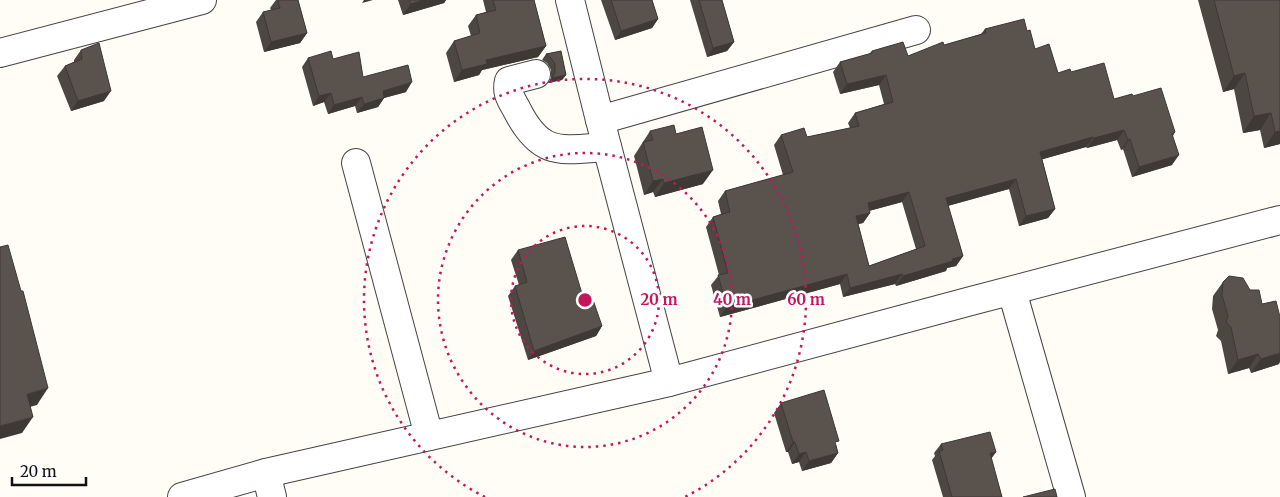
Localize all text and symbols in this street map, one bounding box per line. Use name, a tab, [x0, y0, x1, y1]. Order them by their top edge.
text: 20 m	[640, 290, 678, 309]
text: 40 m	[713, 290, 751, 309]
text: 60 m	[787, 290, 825, 309]
centre of rings	[576, 291, 594, 309]
scale bar	[12, 454, 86, 486]
text: 20 m	[20, 462, 57, 481]

